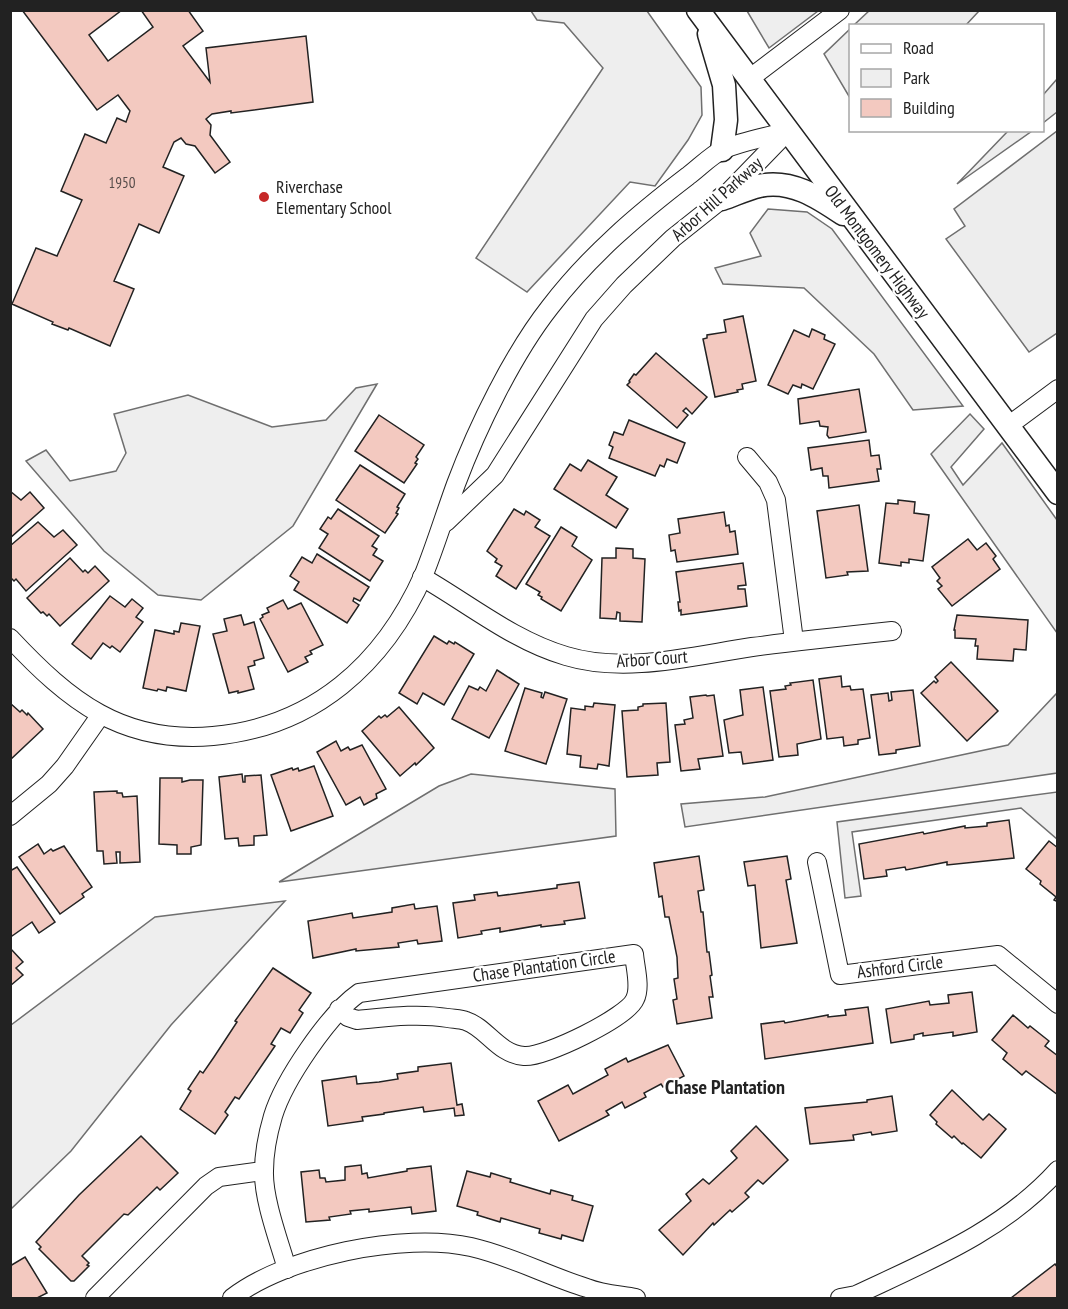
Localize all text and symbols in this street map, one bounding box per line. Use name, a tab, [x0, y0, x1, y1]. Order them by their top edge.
legend	[849, 24, 1044, 132]
text: Road	[903, 36, 934, 59]
text: Park	[903, 66, 930, 89]
text: Building	[903, 96, 955, 119]
street label: Arbor Hill Parkway	[666, 151, 767, 246]
house number: 1950	[108, 173, 136, 192]
place label: Riverchase Elementary School	[276, 175, 392, 219]
street label: Old Montgomery Highway	[820, 180, 935, 323]
marker: Riverchase Elementary School	[257, 190, 271, 204]
street label: Arbor Court	[616, 645, 688, 672]
street label: Chase Plantation Circle	[471, 944, 617, 987]
street label: Ashford Circle	[856, 950, 944, 983]
district label: Chase Plantation	[665, 1074, 785, 1100]

